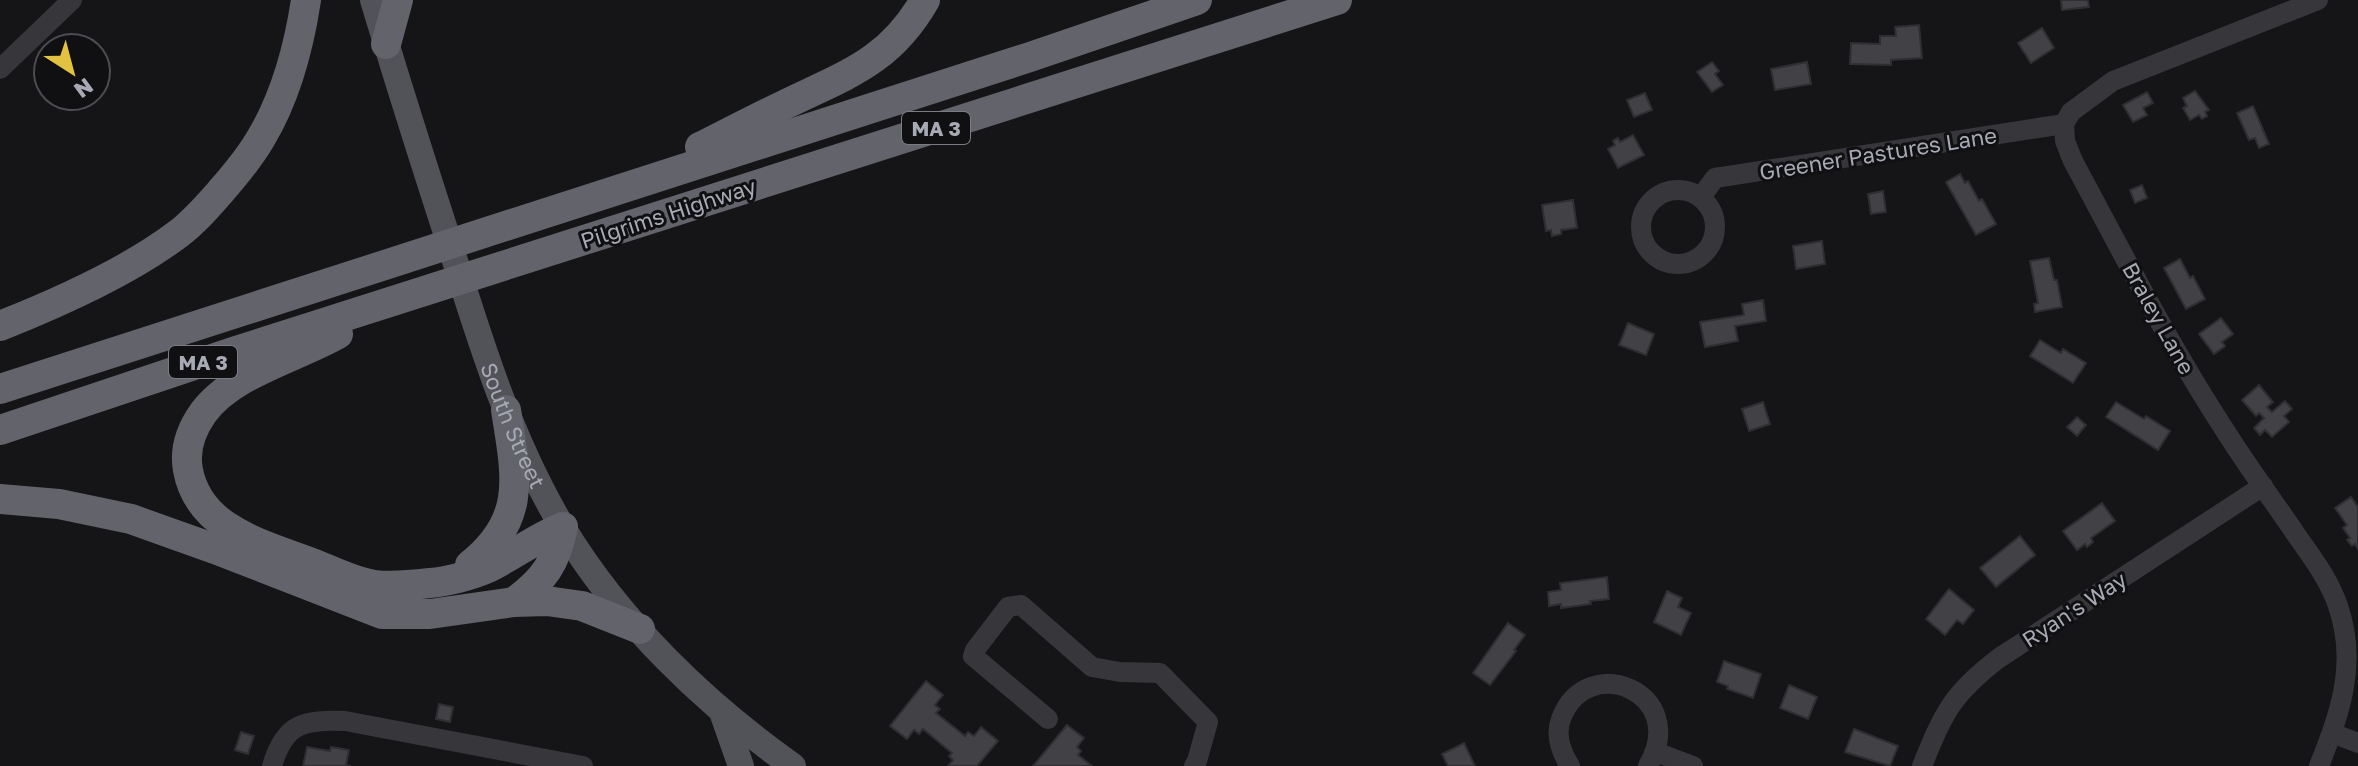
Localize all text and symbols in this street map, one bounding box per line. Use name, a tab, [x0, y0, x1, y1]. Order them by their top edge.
north arrow	[32, 32, 112, 112]
text: N	[69, 73, 99, 104]
road number: MA 3	[902, 112, 970, 144]
street label: Greener Pastures Lane	[1757, 121, 1999, 185]
street label: Pilgrims Highway	[577, 172, 759, 254]
street label: Braley Lane	[2117, 257, 2201, 379]
road number: MA 3	[169, 346, 237, 378]
street label: South Street	[476, 359, 552, 492]
street label: Ryan's Way	[2017, 565, 2131, 653]

